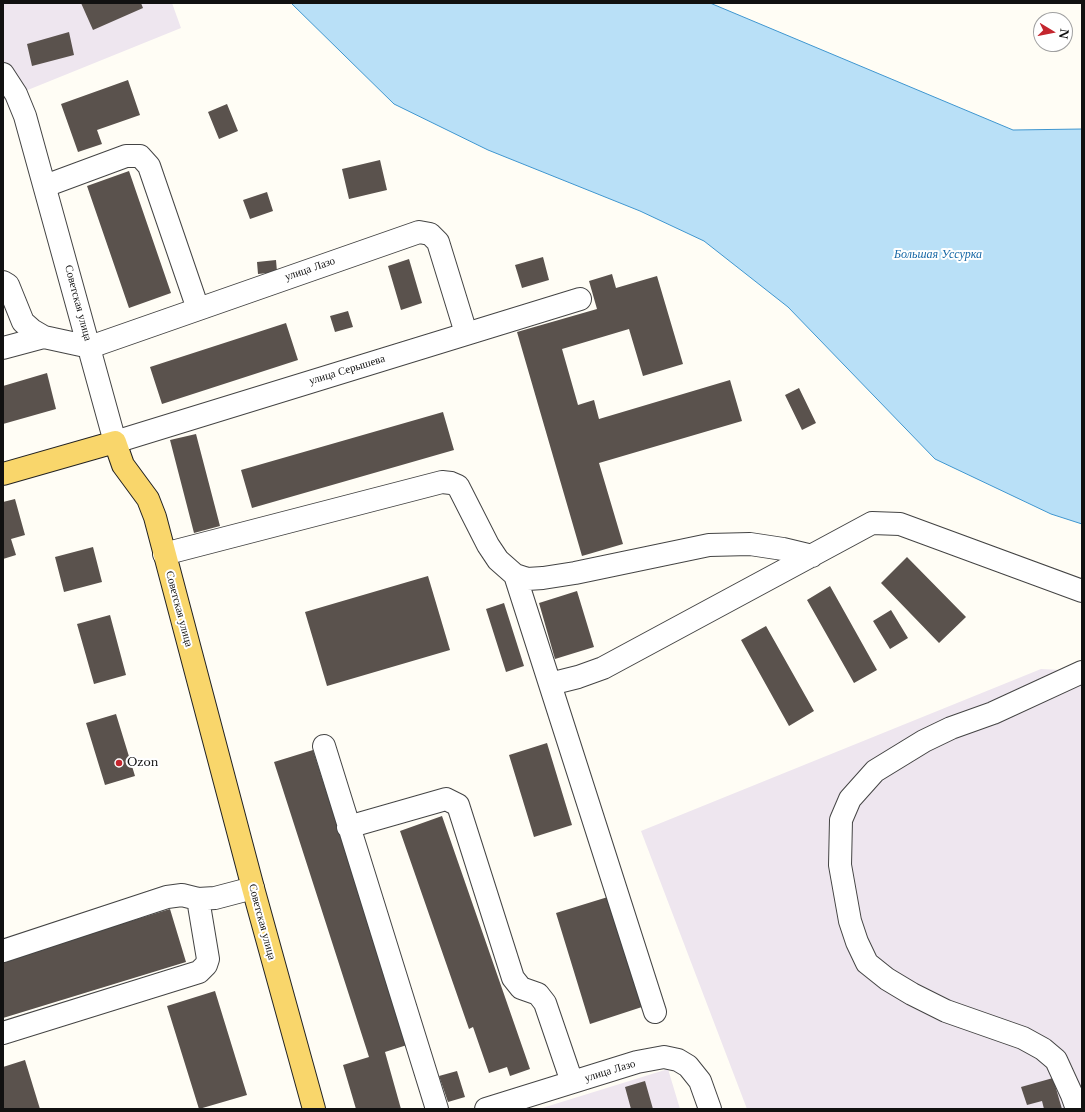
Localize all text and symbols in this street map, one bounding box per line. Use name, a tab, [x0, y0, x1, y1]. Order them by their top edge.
north arrow	[1033, 12, 1073, 52]
text: N	[1056, 28, 1072, 40]
water label: Большая Уссурка	[894, 248, 982, 262]
street label: улица Лазо	[283, 254, 337, 284]
street label: Советская улица	[62, 264, 94, 342]
street label: улица Серышева	[307, 352, 387, 388]
street label: Советская улица	[163, 570, 195, 648]
place label: Ozon	[127, 756, 158, 770]
marker: Ozon	[114, 758, 124, 768]
street label: Советская улица	[246, 883, 278, 961]
street label: улица Лазо	[583, 1057, 637, 1085]

